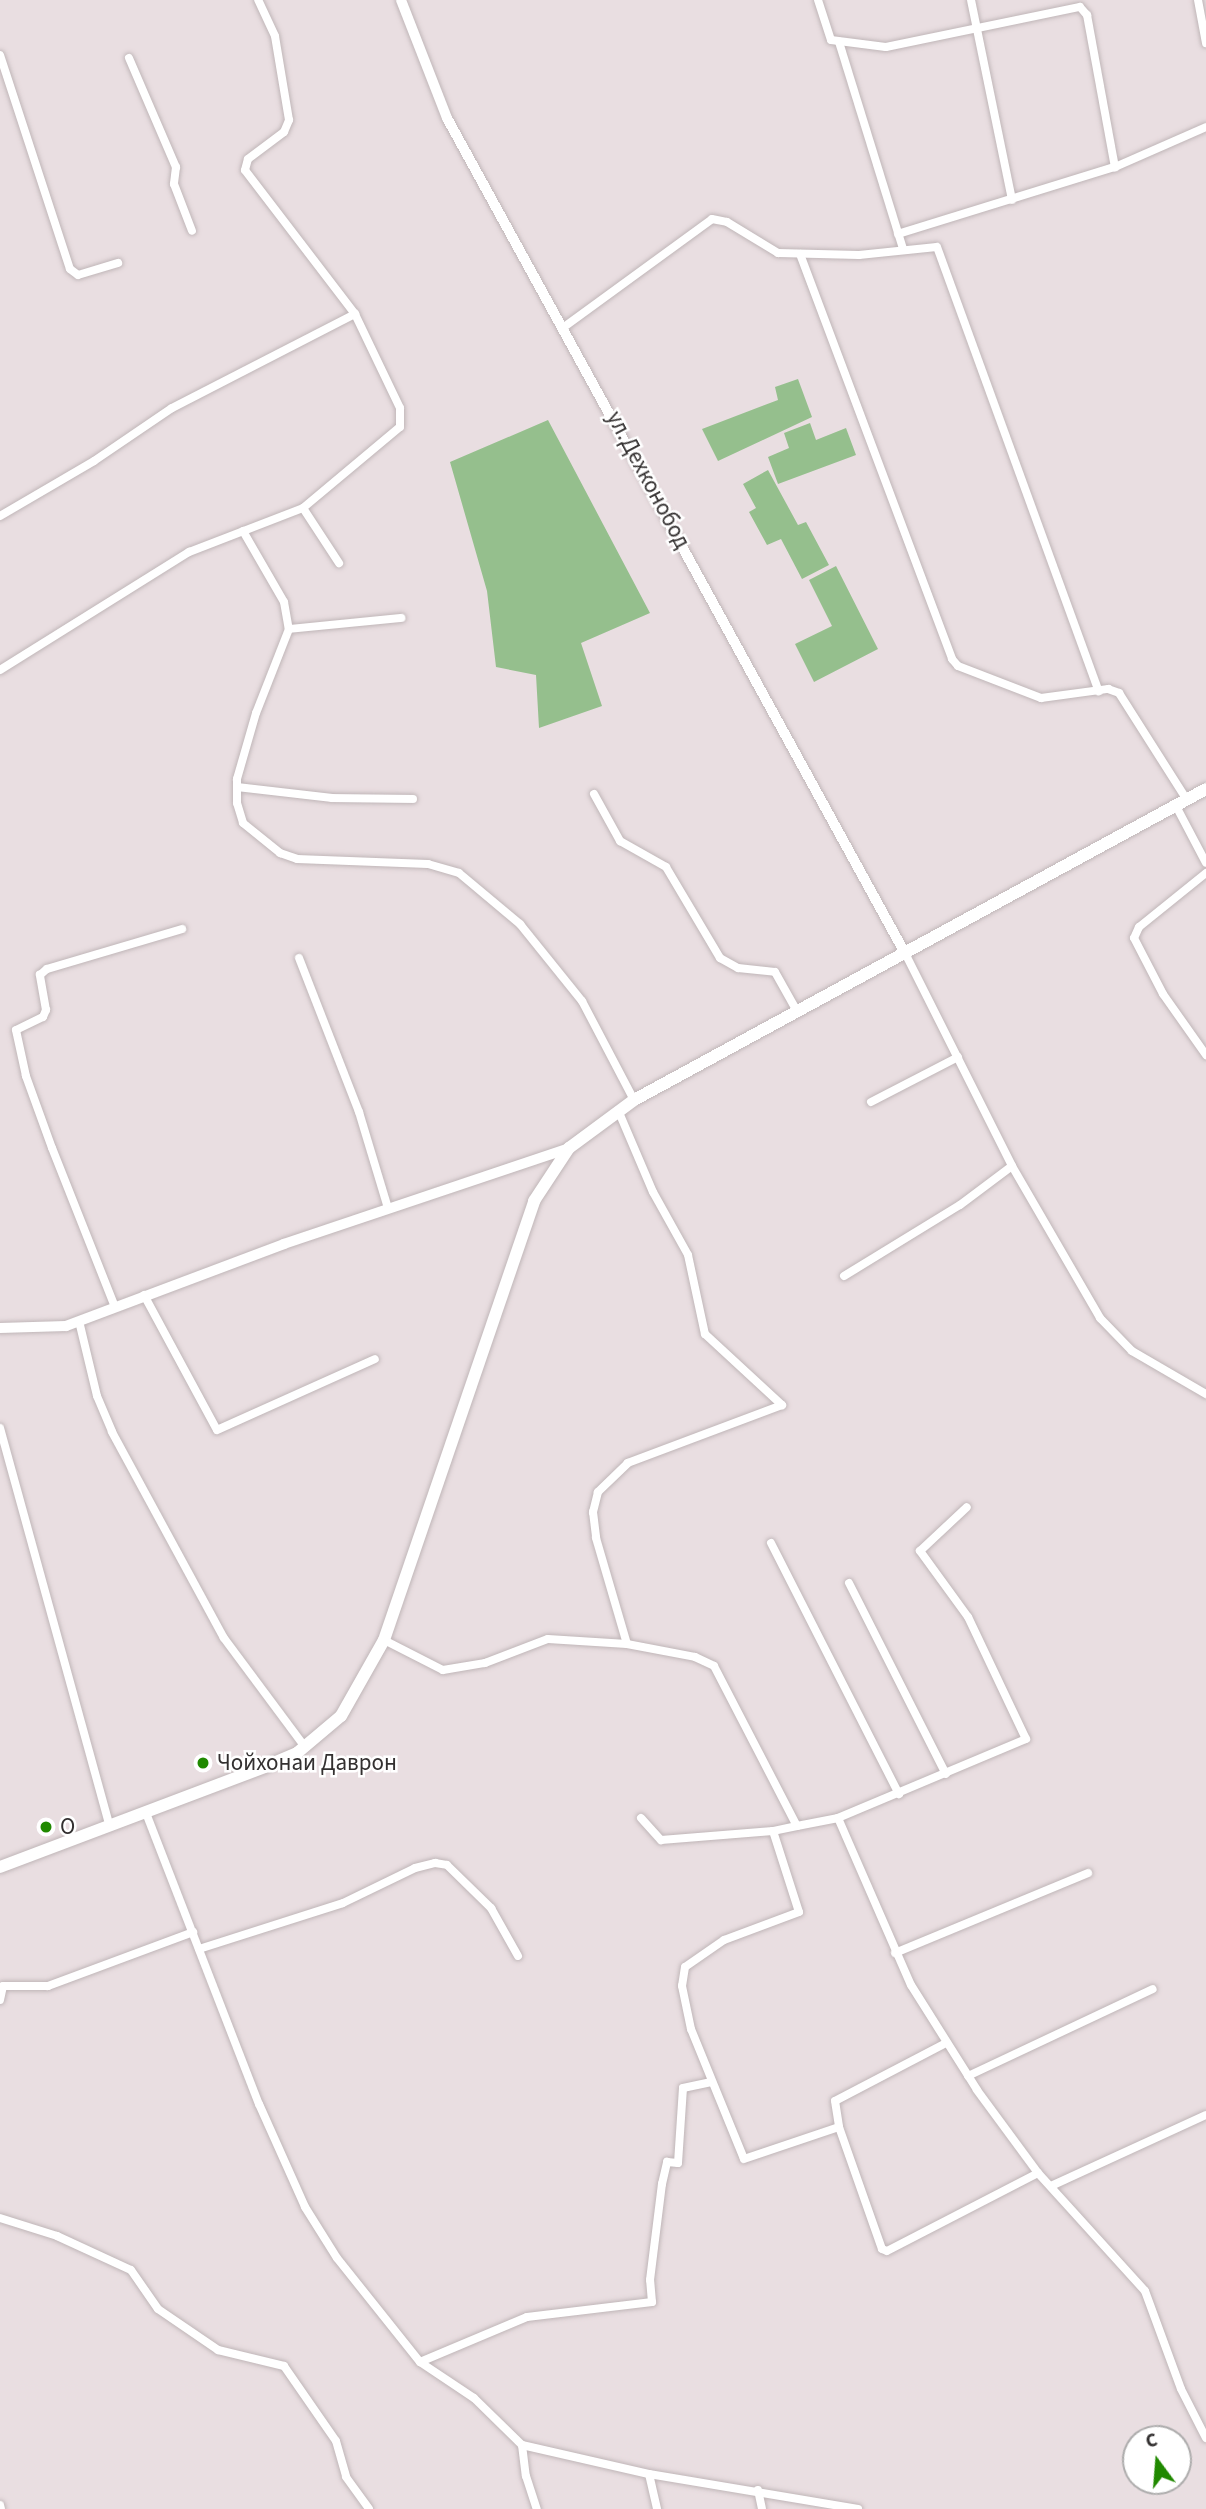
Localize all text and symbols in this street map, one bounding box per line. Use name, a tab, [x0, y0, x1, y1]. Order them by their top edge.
street label: ул.Дехконобод	[600, 406, 696, 554]
place label: Чойхонаи Даврон	[217, 1749, 397, 1777]
marker: Чойхонаи Даврон	[195, 1755, 211, 1771]
place label: O	[60, 1813, 75, 1841]
marker: O	[38, 1819, 54, 1835]
north arrow	[1122, 2425, 1192, 2495]
text: С	[1143, 2427, 1161, 2456]

